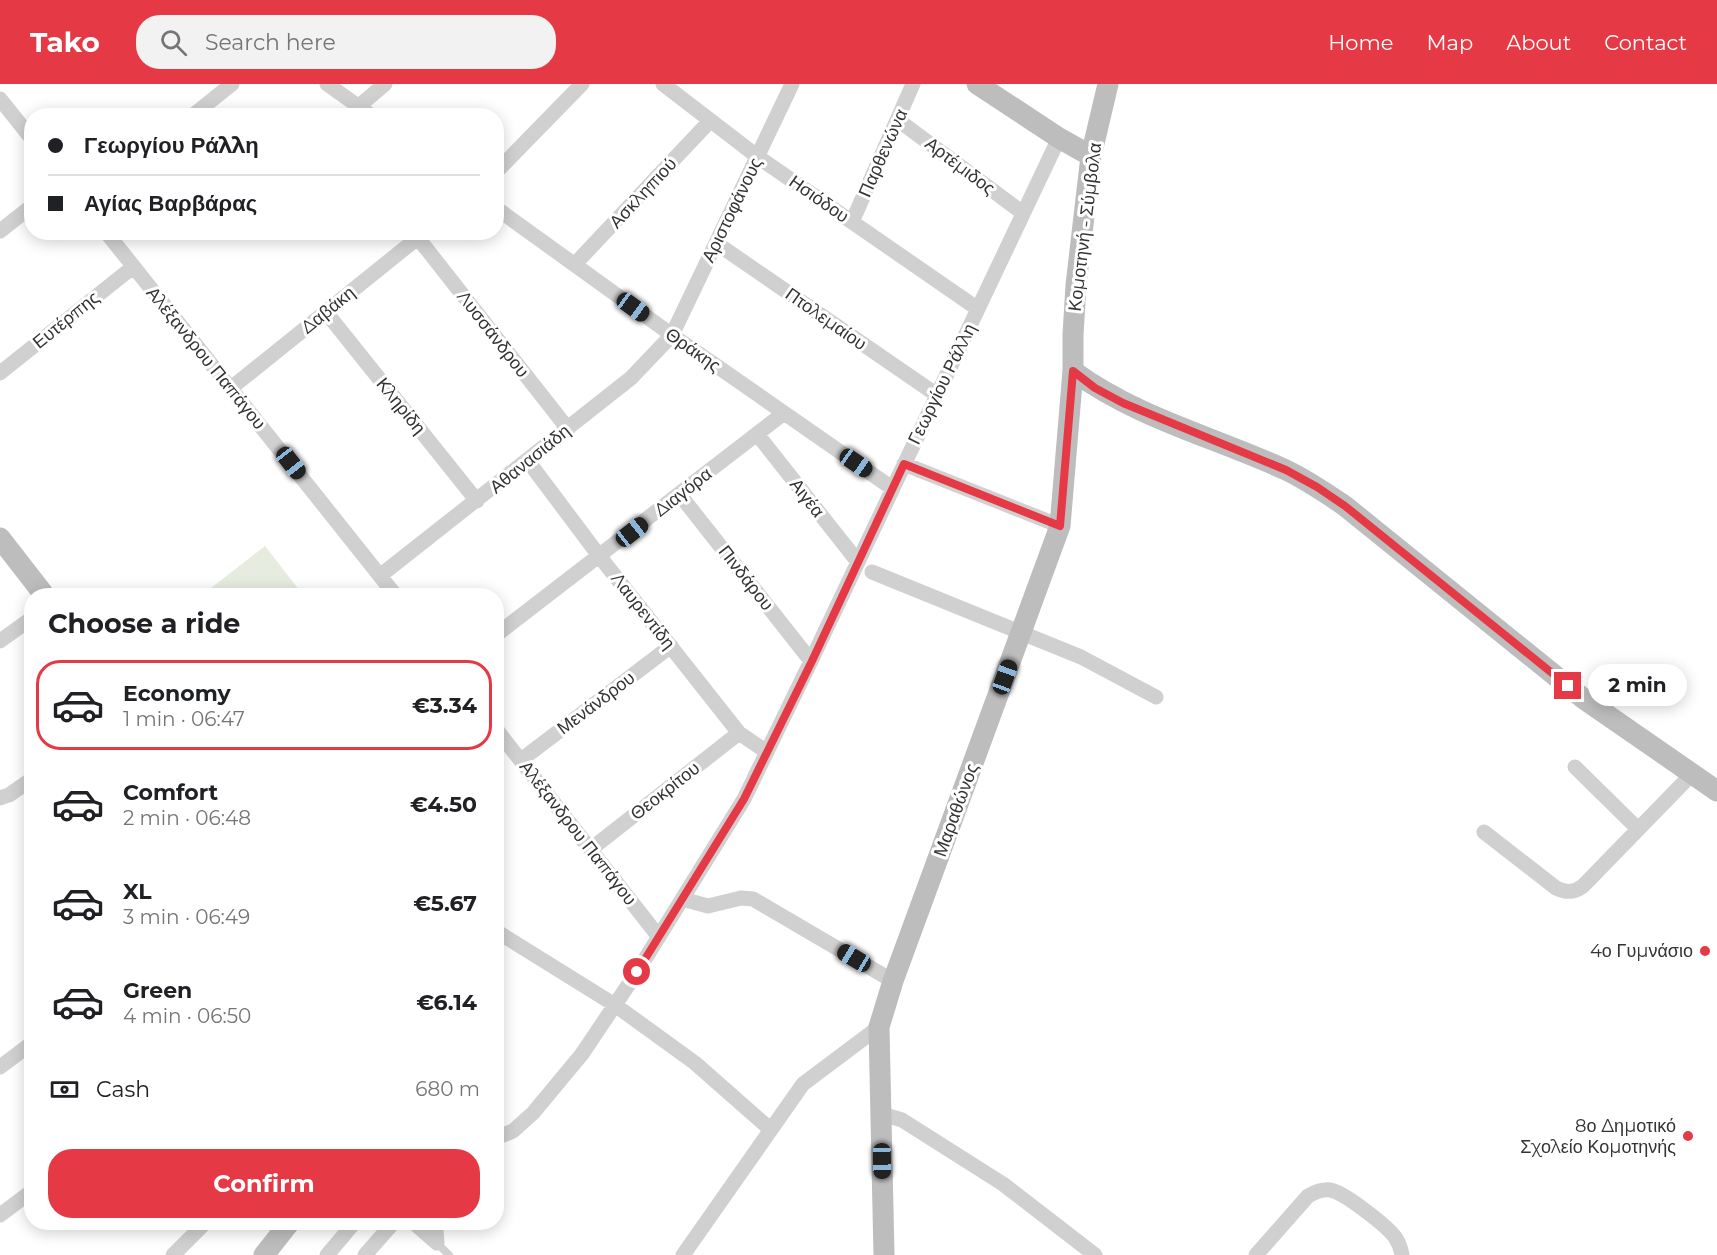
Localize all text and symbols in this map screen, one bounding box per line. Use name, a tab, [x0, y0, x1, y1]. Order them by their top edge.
search box	[136, 15, 556, 69]
text: Tako	[30, 25, 100, 59]
icon: search	[157, 26, 190, 59]
text: Search here	[205, 29, 336, 56]
text: Home	[1328, 30, 1393, 55]
text: Map	[1426, 30, 1473, 55]
text: About	[1506, 30, 1571, 55]
text: Contact	[1604, 30, 1687, 55]
street label: Παρθενώνα	[854, 106, 912, 200]
text: Γεωργίου Ράλλη	[84, 132, 259, 159]
street label: Αρτέμιδος	[921, 133, 1000, 200]
street label: Κομοτηνή - Σύμβολα	[1064, 141, 1106, 313]
street label: Ασκληπιού	[605, 153, 681, 233]
street label: Αριστοφάνους	[697, 154, 767, 266]
street label: Ησιόδου	[785, 170, 853, 228]
text: Αγίας Βαρβάρας	[84, 190, 257, 217]
street label: Αλέξανδρου Παπάγου	[142, 282, 270, 434]
street label: Δαβάκη	[297, 282, 359, 338]
street label: Πτολεμαίου	[781, 283, 871, 355]
street label: Ευτέρπης	[28, 286, 104, 353]
street label: Λυσσάνδρου	[452, 286, 534, 382]
car	[613, 289, 653, 325]
street label: Γεωργίου Ράλλη	[903, 320, 981, 448]
street label: Θράκης	[661, 323, 725, 377]
street label: Κληρίδη	[372, 373, 430, 439]
street label: Αθανασιάδη	[485, 420, 575, 498]
car	[273, 443, 309, 483]
car	[836, 445, 876, 481]
street label: Διαγόρα	[650, 463, 716, 521]
street label: Αιγέα	[785, 474, 829, 522]
car	[612, 514, 652, 550]
street label: Πινδάρου	[714, 541, 778, 615]
street label: Λαυρεντίδη	[606, 568, 680, 654]
text: Choose a ride	[48, 607, 240, 640]
car	[990, 657, 1020, 697]
callout: 2 min	[1589, 665, 1688, 707]
street label: Μενάνδρου	[553, 667, 639, 739]
route end	[1554, 672, 1581, 699]
text: 2 min	[1608, 673, 1667, 697]
icon: car	[51, 678, 105, 732]
text: Economy	[123, 680, 231, 707]
text: €3.34	[412, 692, 477, 719]
text: 1 min · 06:47	[123, 707, 245, 731]
street label: Αλέξανδρου Παπάγου	[515, 756, 641, 910]
street label: Θεοκρίτου	[626, 757, 704, 825]
street label: Μαραθώνος	[929, 760, 983, 860]
icon: car	[51, 777, 105, 831]
text: Comfort	[123, 779, 218, 806]
text: €4.50	[410, 791, 477, 818]
text: 2 min · 06:48	[123, 806, 251, 830]
icon: car	[51, 876, 105, 930]
text: XL	[123, 878, 152, 905]
text: €5.67	[413, 890, 477, 917]
text: 3 min · 06:49	[123, 905, 250, 929]
place label: 4ο Γυμνάσιο	[1590, 940, 1693, 962]
car	[834, 941, 874, 975]
marker: 4ο Γυμνάσιο	[1698, 944, 1712, 958]
route start	[623, 958, 650, 985]
icon: car	[51, 975, 105, 1029]
text: Green	[123, 977, 192, 1004]
text: €6.14	[416, 989, 477, 1016]
text: 4 min · 06:50	[123, 1004, 251, 1028]
icon: cash	[48, 1073, 81, 1106]
text: Cash	[96, 1076, 150, 1103]
text: 680 m	[415, 1077, 480, 1101]
place label: 8ο Δημοτικό Σχολείο Κομοτηνής	[1520, 1115, 1676, 1158]
marker: 8ο Δημοτικό Σχολείο Κομοτηνής	[1681, 1129, 1695, 1143]
car	[873, 1143, 891, 1179]
button: Confirm	[48, 1149, 480, 1218]

